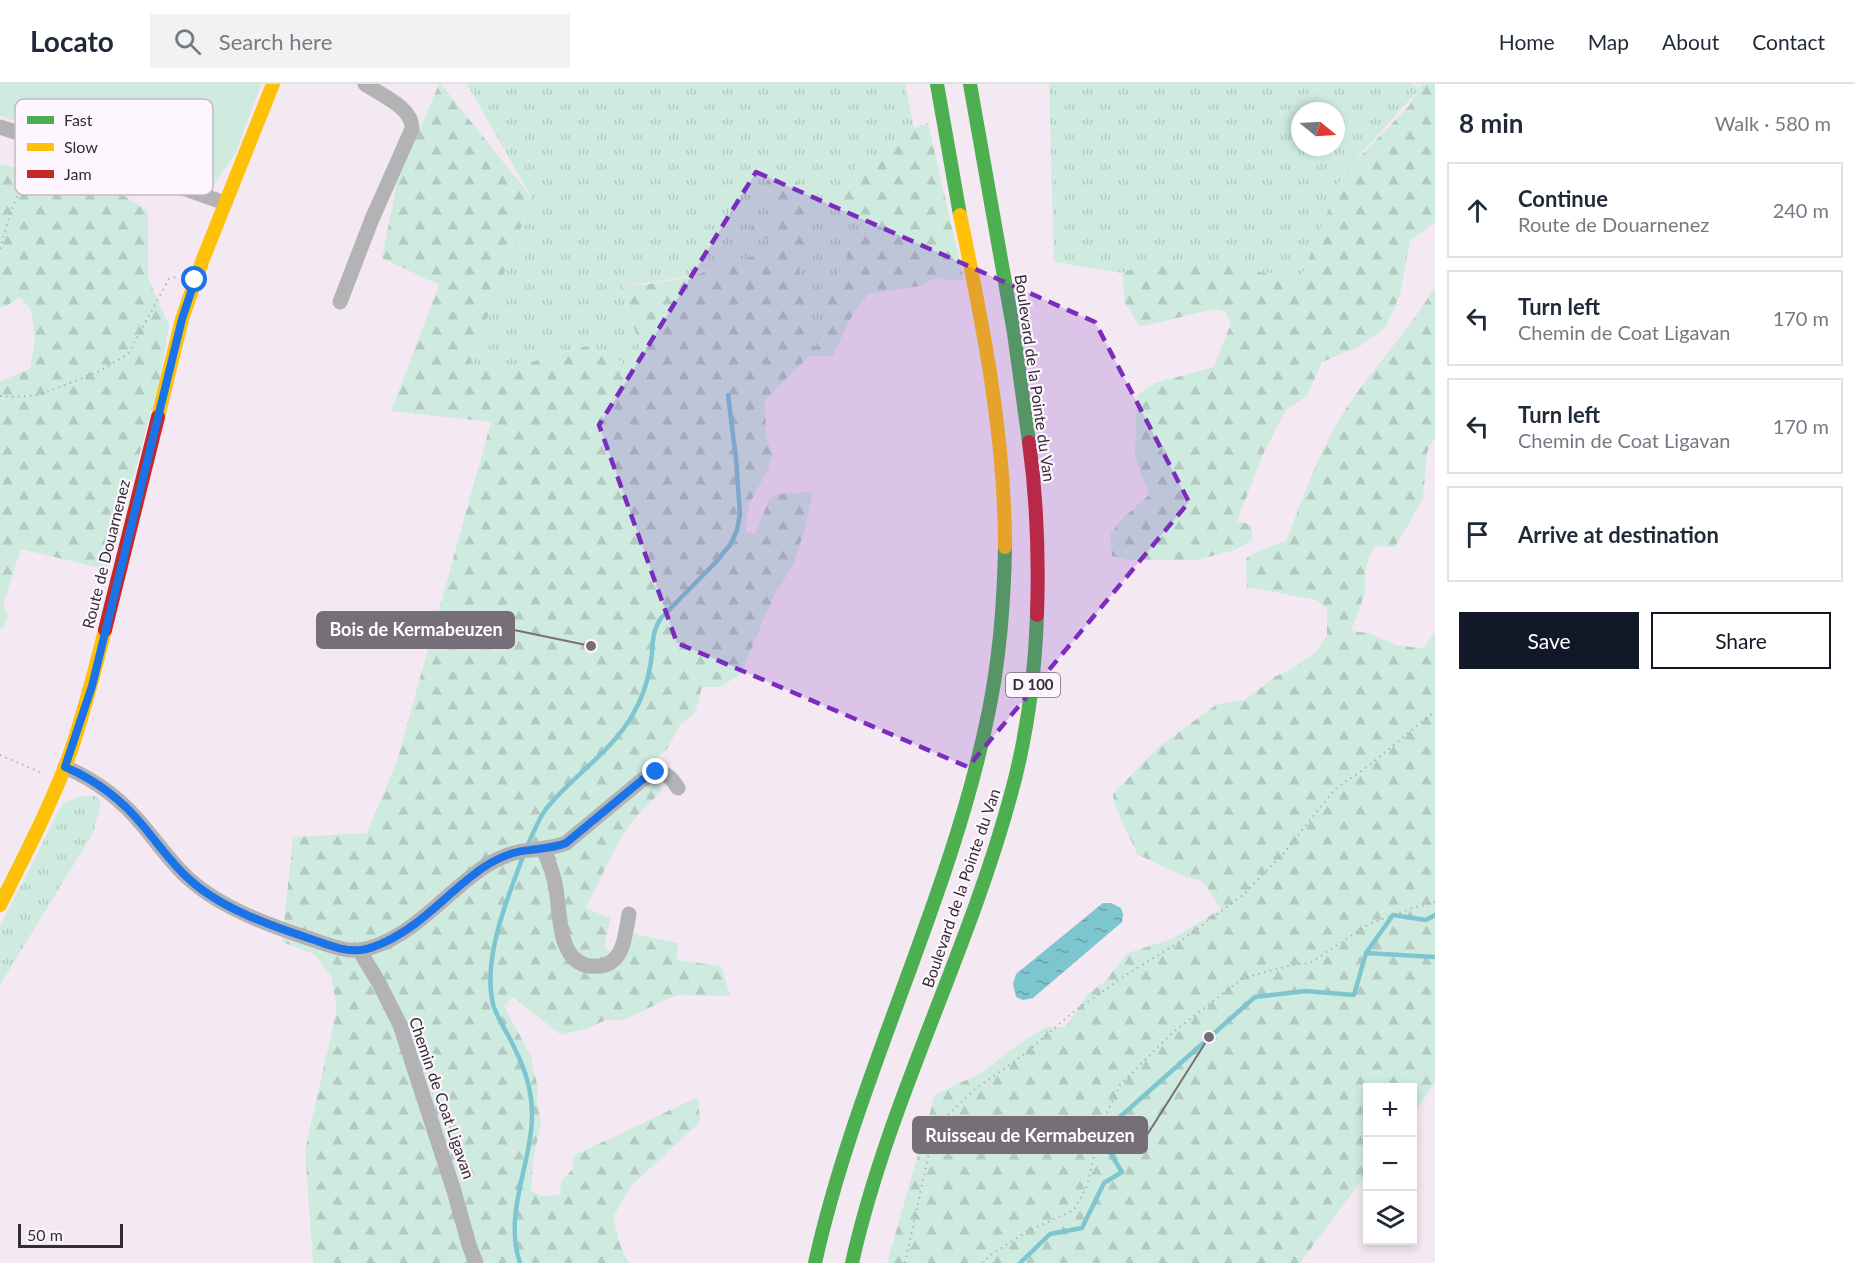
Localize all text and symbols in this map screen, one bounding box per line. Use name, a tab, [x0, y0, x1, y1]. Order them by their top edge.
search box	[150, 14, 570, 68]
text: Locato	[30, 24, 114, 58]
icon: search	[171, 25, 204, 58]
text: Search here	[219, 28, 332, 55]
text: Home	[1499, 29, 1555, 54]
text: Map	[1588, 29, 1629, 54]
text: About	[1662, 29, 1719, 54]
text: Contact	[1752, 29, 1825, 54]
legend	[15, 99, 213, 195]
north arrow	[1291, 102, 1345, 156]
text: 8 min	[1459, 107, 1523, 139]
text: Fast	[64, 110, 93, 129]
text: Walk · 580 m	[1715, 111, 1831, 135]
text: Slow	[64, 137, 98, 156]
text: Jam	[64, 164, 92, 183]
text: Continue	[1518, 185, 1608, 212]
icon: ahead	[1461, 194, 1494, 227]
text: 240 m	[1773, 198, 1829, 222]
text: Route de Douarnenez	[1518, 212, 1709, 236]
route start	[181, 266, 207, 292]
street label: Boulevard de la Pointe du Van	[1012, 273, 1059, 483]
text: Turn left	[1518, 293, 1600, 320]
icon: left	[1461, 302, 1494, 335]
text: 170 m	[1773, 306, 1829, 330]
text: Chemin de Coat Ligavan	[1518, 320, 1731, 344]
text: Turn left	[1518, 401, 1600, 428]
icon: left	[1461, 410, 1494, 443]
text: 170 m	[1773, 414, 1829, 438]
text: Chemin de Coat Ligavan	[1518, 428, 1731, 452]
street label: Route de Douarnenez	[78, 477, 133, 630]
icon: arrive	[1461, 518, 1494, 551]
text: Arrive at destination	[1518, 521, 1719, 548]
callout: Bois de Kermabeuzen	[317, 612, 514, 648]
button: Save	[1459, 612, 1639, 669]
button: Share	[1651, 612, 1831, 669]
text: Bois de Kermabeuzen	[329, 618, 503, 640]
road number: D 100	[1006, 673, 1060, 697]
route end	[642, 758, 668, 784]
street label: Boulevard de la Pointe du Van	[917, 786, 1004, 990]
street label: Chemin de Coat Ligavan	[406, 1014, 479, 1181]
map controls	[1363, 1083, 1417, 1245]
button: +	[1363, 1083, 1417, 1137]
callout: Ruisseau de Kermabeuzen	[913, 1117, 1147, 1153]
text: Ruisseau de Kermabeuzen	[925, 1124, 1135, 1146]
button: −	[1363, 1137, 1417, 1191]
button: layers	[1363, 1191, 1417, 1245]
scale bar	[18, 1221, 123, 1248]
text: 50 m	[27, 1225, 63, 1244]

